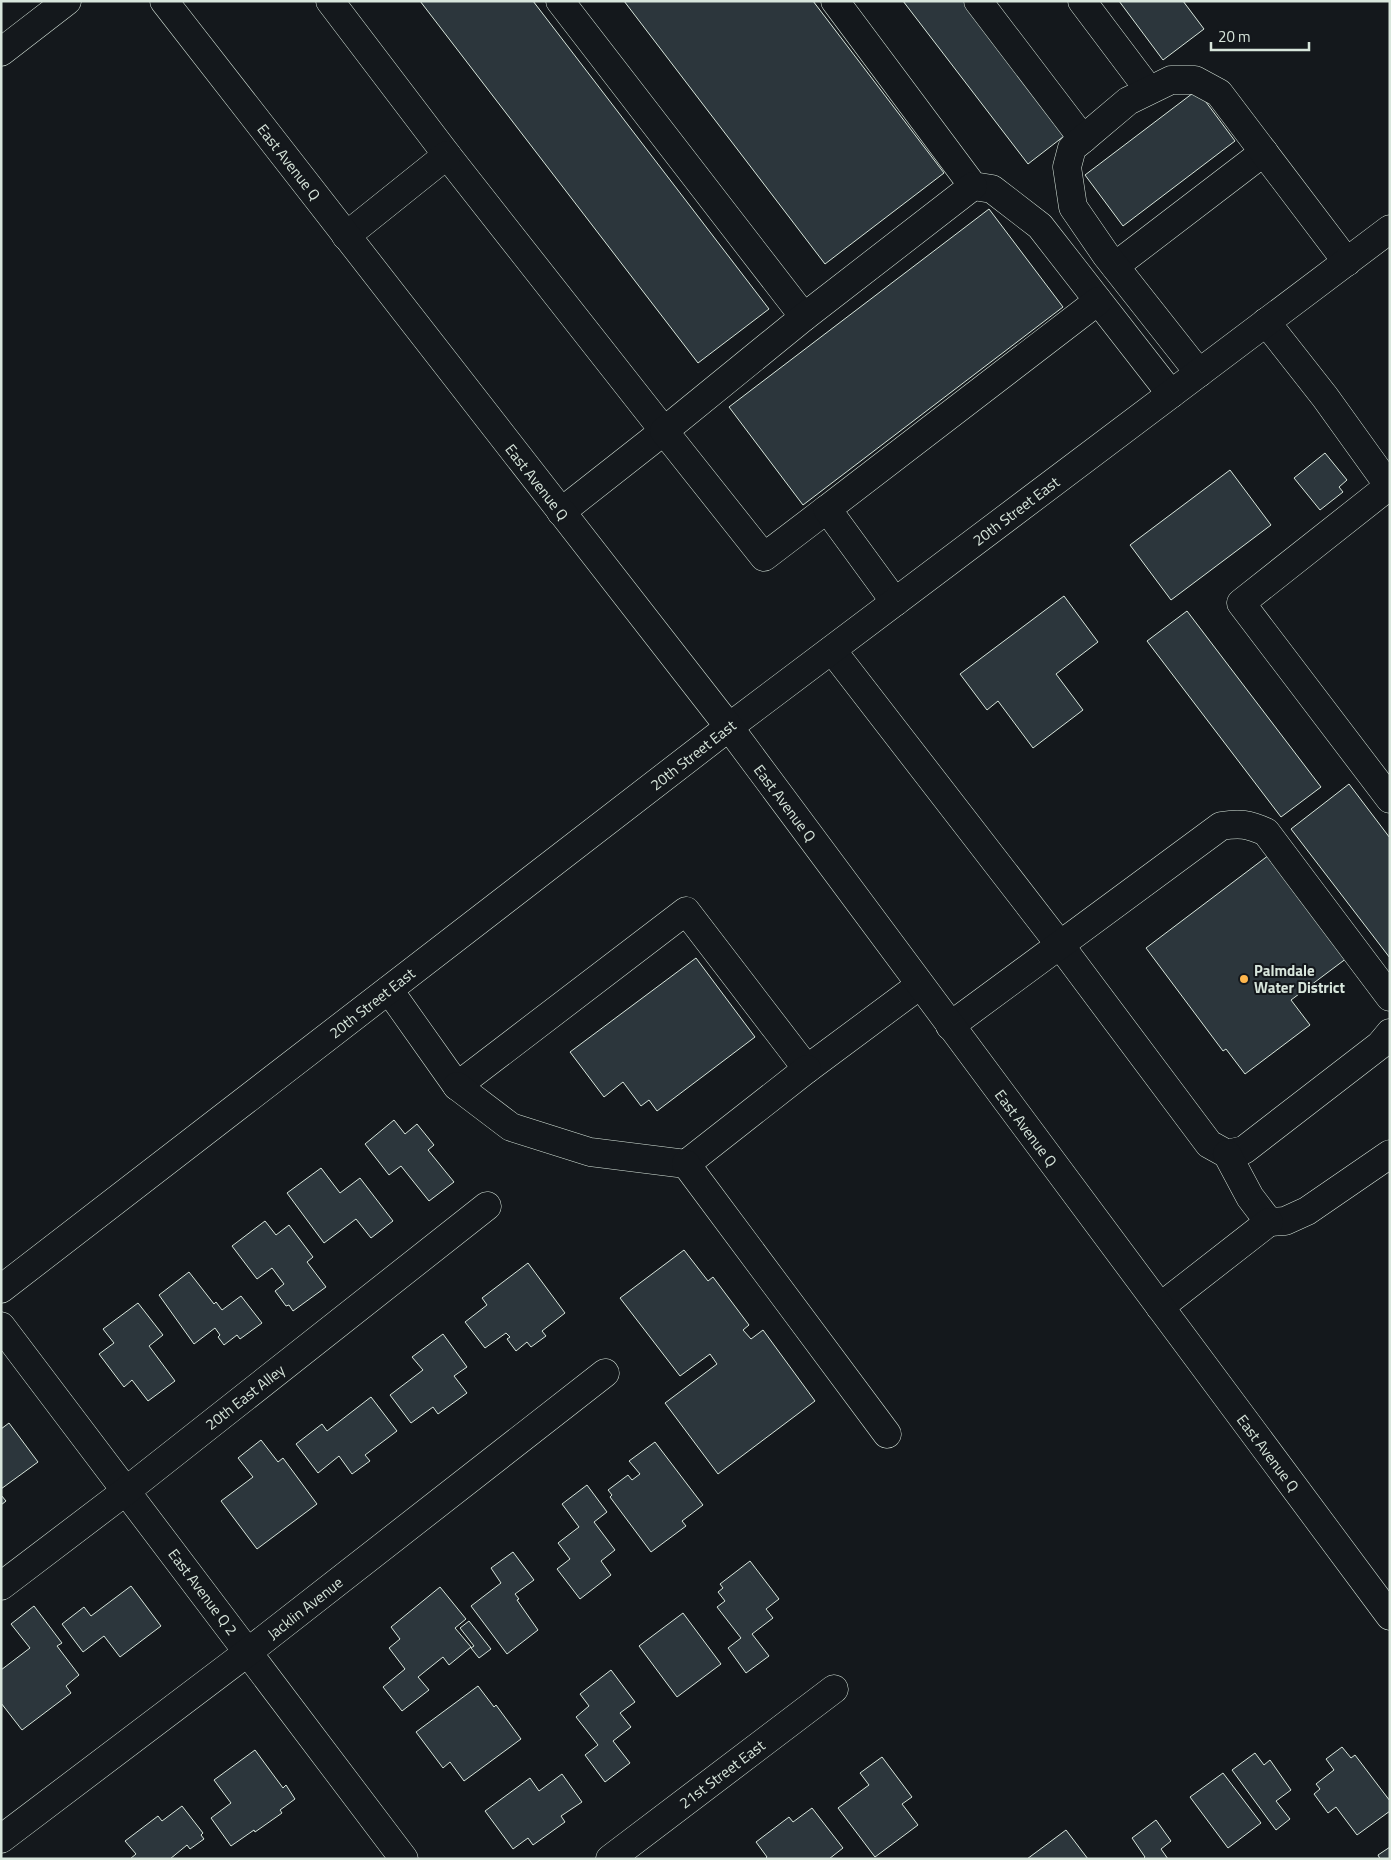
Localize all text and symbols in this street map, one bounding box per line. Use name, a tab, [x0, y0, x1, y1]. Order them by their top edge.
scale bar	[1211, 20, 1308, 52]
text: 20 m	[1218, 25, 1251, 48]
street label: East Avenue Q	[252, 119, 326, 205]
street label: East Avenue Q	[500, 439, 574, 525]
street label: 20th Street East	[968, 470, 1065, 551]
street label: 20th Street East	[645, 714, 741, 796]
street label: East Avenue Q	[748, 760, 822, 847]
place label: Palmdale Water District	[1254, 959, 1346, 999]
street label: 20th Street East	[324, 962, 420, 1044]
marker: Palmdale Water District	[1238, 973, 1250, 985]
street label: East Avenue Q	[989, 1085, 1063, 1172]
street label: 20th East Alley	[200, 1359, 290, 1435]
street label: East Avenue Q	[1231, 1410, 1305, 1497]
street label: East Avenue Q 2	[163, 1544, 243, 1640]
street label: Jacklin Avenue	[262, 1571, 348, 1645]
street label: 21st Street East	[674, 1734, 770, 1814]

